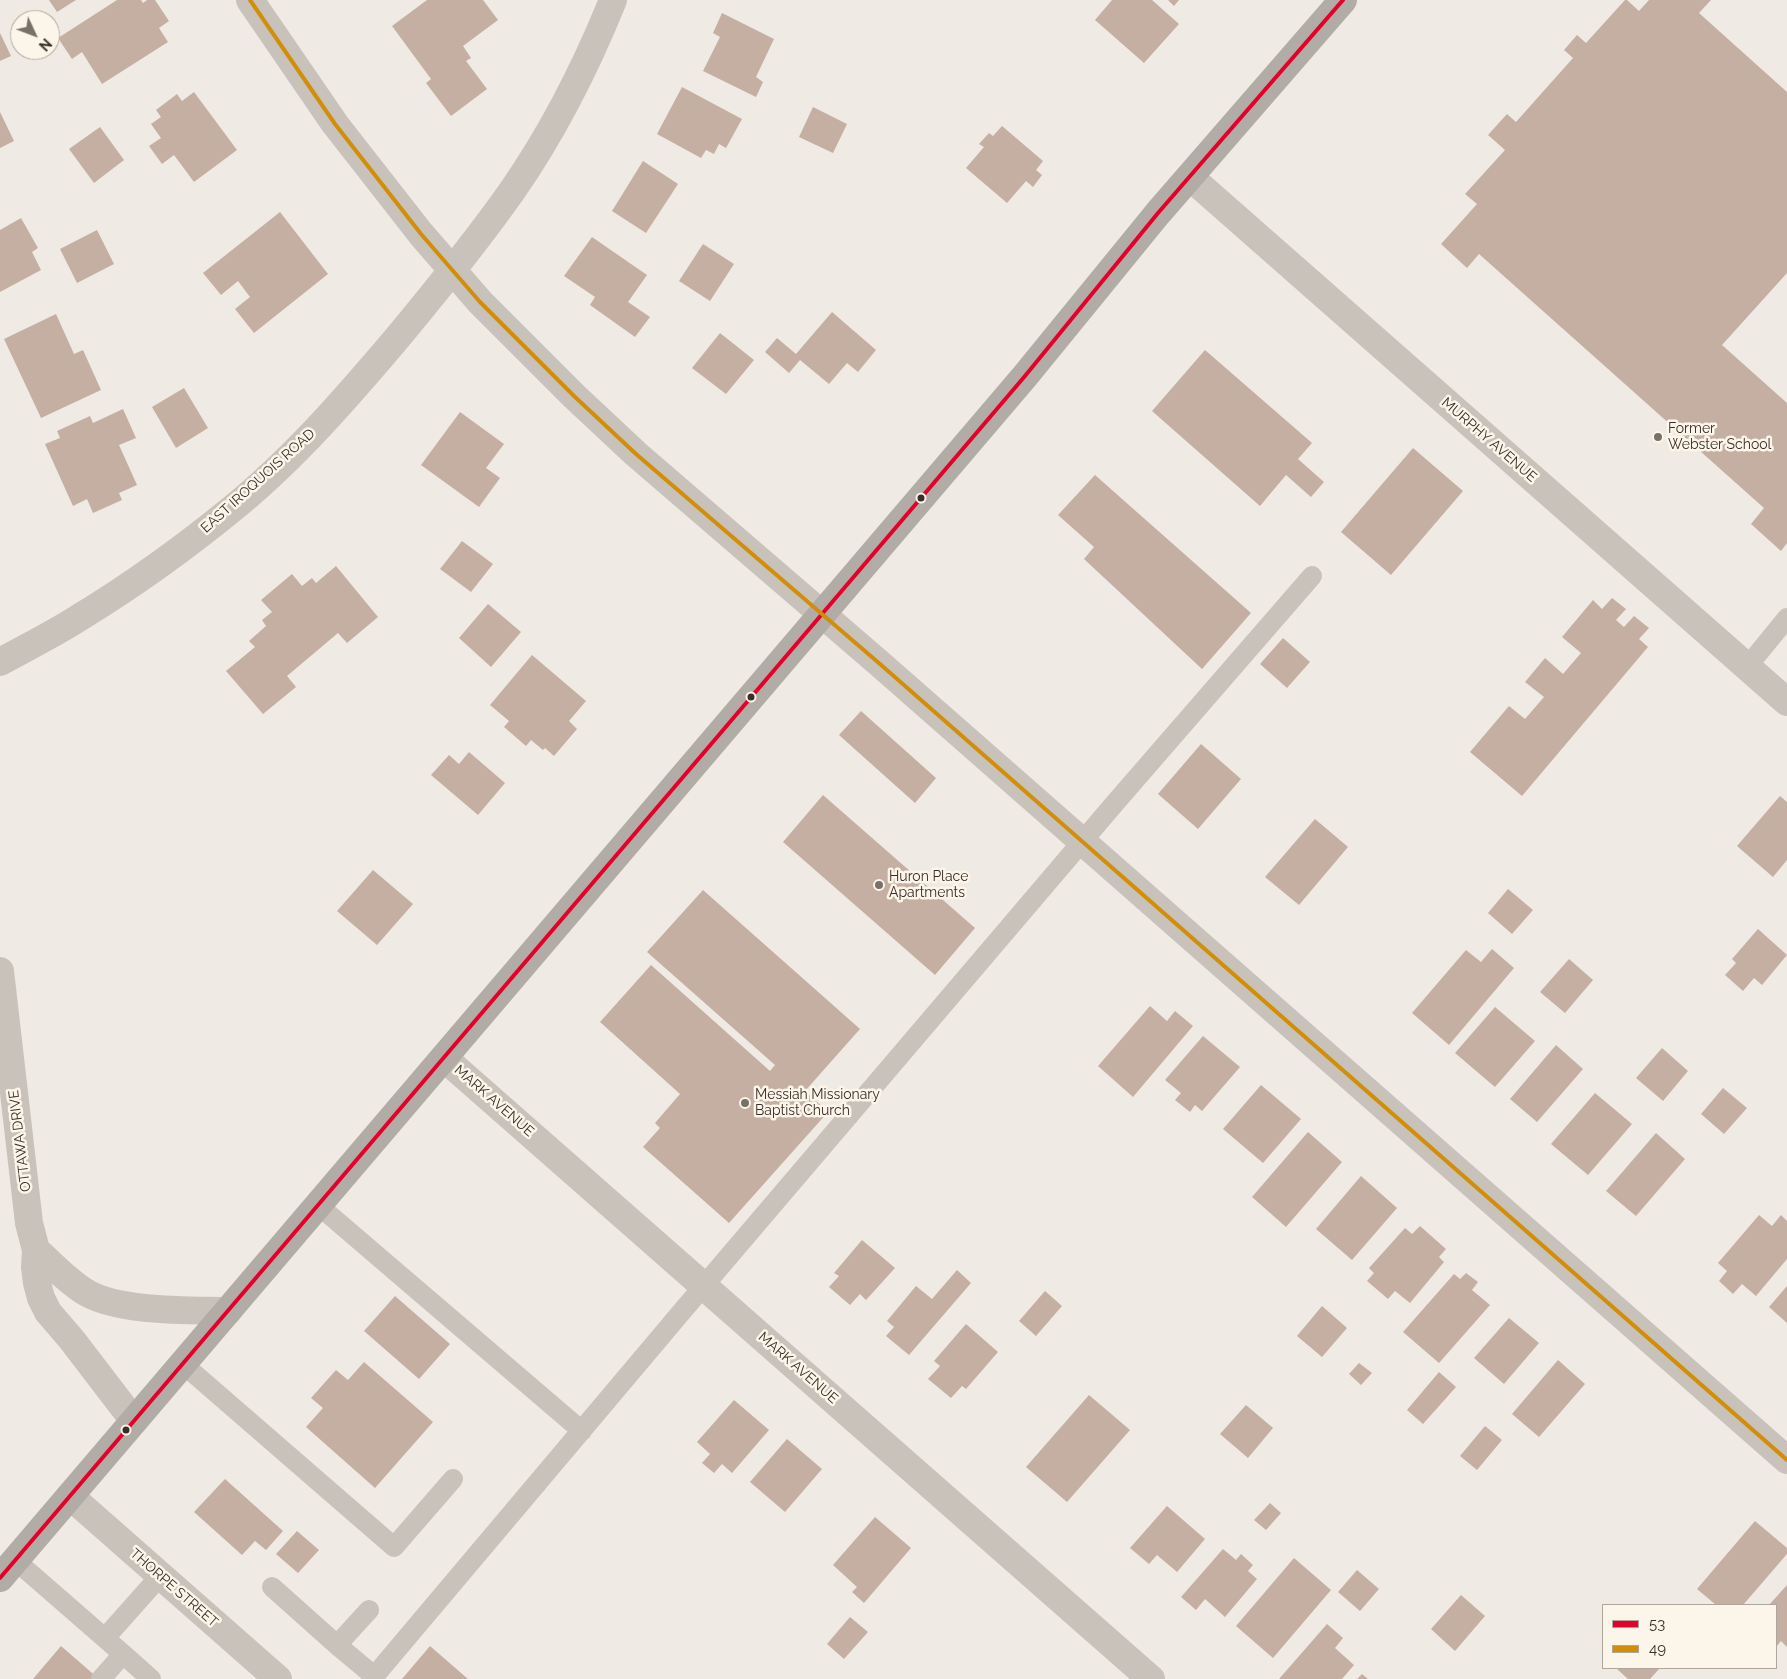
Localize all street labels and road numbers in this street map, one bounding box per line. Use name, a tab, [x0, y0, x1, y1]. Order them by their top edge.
street label: MURPHY AVENUE	[1438, 394, 1540, 486]
street label: EAST IROQUOIS ROAD	[198, 425, 318, 537]
street label: MARK AVENUE	[451, 1062, 537, 1140]
street label: OTTAWA DRIVE	[5, 1089, 35, 1193]
street label: MARK AVENUE	[755, 1329, 841, 1407]
street label: THORPE STREET	[127, 1545, 221, 1631]

